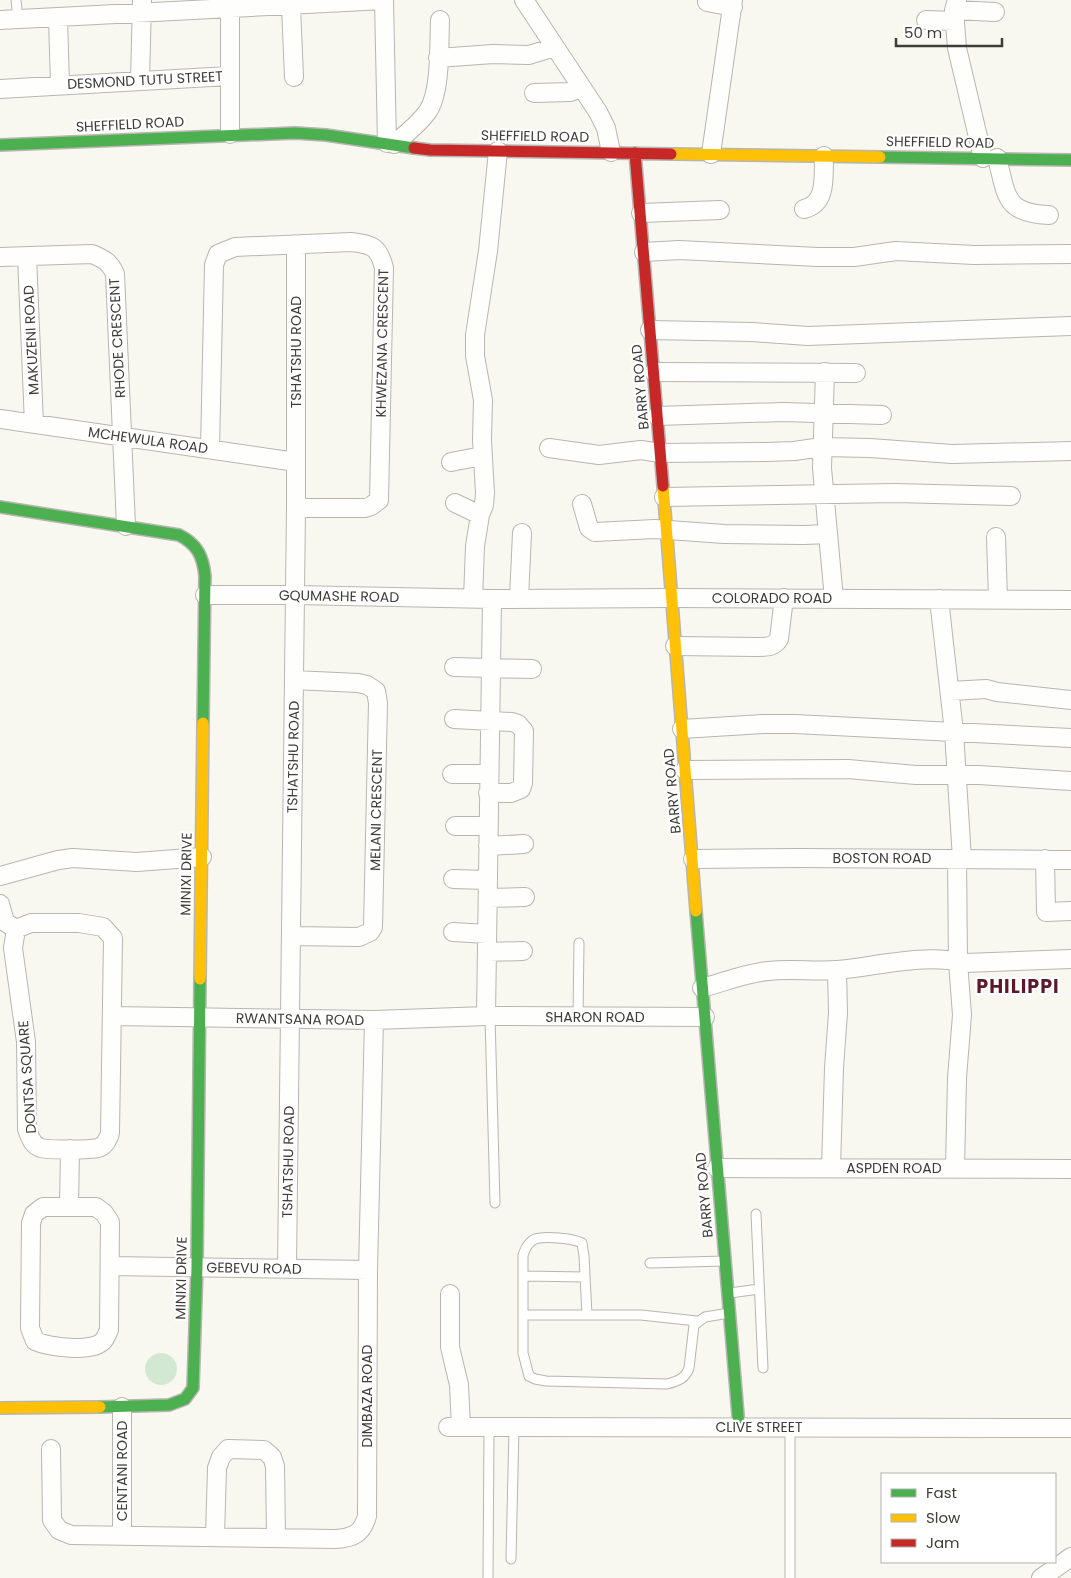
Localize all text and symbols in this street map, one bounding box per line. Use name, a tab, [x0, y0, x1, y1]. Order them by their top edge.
scale bar	[896, 15, 1002, 47]
text: 50 m	[904, 22, 942, 43]
street label: DESMOND TUTU STREET	[67, 66, 224, 94]
street label: SHEFFIELD ROAD	[75, 111, 185, 137]
street label: SHEFFIELD ROAD	[481, 125, 589, 147]
street label: SHEFFIELD ROAD	[886, 131, 994, 153]
street label: KHWEZANA CRESCENT	[371, 268, 393, 418]
street label: RHODE CRESCENT	[104, 277, 130, 399]
street label: MAKUZENI ROAD	[18, 284, 44, 395]
street label: TSHATSHU ROAD	[286, 296, 306, 408]
street label: BARRY ROAD	[626, 343, 654, 431]
street label: MCHEWULA ROAD	[87, 422, 209, 458]
street label: GQUMASHE ROAD	[279, 585, 400, 607]
street label: COLORADO ROAD	[712, 588, 832, 608]
street label: TSHATSHU ROAD	[282, 701, 304, 813]
street label: BARRY ROAD	[658, 747, 686, 835]
street label: MELANI CRESCENT	[365, 748, 387, 871]
street label: MINIXI DRIVE	[175, 832, 197, 916]
street label: BOSTON ROAD	[833, 848, 932, 868]
district label: PHILIPPI	[976, 973, 1060, 1000]
street label: SHARON ROAD	[545, 1007, 645, 1027]
street label: RWANTSANA ROAD	[236, 1008, 365, 1030]
street label: DONTSA SQUARE	[13, 1020, 41, 1134]
street label: TSHATSHU ROAD	[277, 1106, 299, 1218]
street label: BARRY ROAD	[690, 1151, 718, 1239]
street label: ASPDEN ROAD	[846, 1158, 942, 1178]
street label: MINIXI DRIVE	[170, 1236, 192, 1320]
street label: GEBEVU ROAD	[206, 1257, 302, 1279]
street label: DIMBAZA ROAD	[357, 1344, 377, 1448]
street label: CLIVE STREET	[716, 1417, 803, 1437]
street label: CENTANI ROAD	[112, 1421, 132, 1521]
legend	[881, 1473, 1056, 1563]
text: Fast	[926, 1482, 957, 1503]
text: Slow	[926, 1507, 961, 1528]
text: Jam	[926, 1532, 960, 1553]

